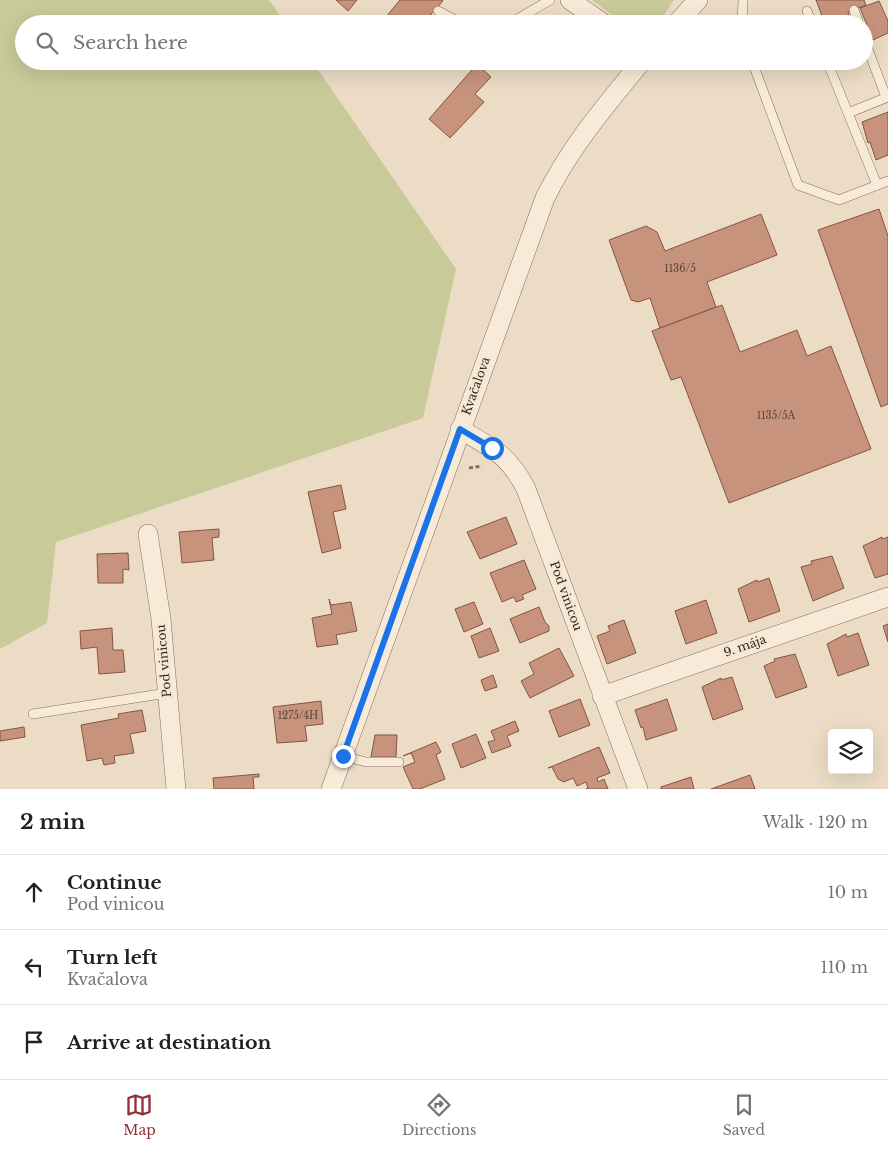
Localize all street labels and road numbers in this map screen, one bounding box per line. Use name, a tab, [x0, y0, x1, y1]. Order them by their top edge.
street label: Kvačalova	[458, 354, 493, 417]
street label: Pod vinicou	[547, 559, 586, 633]
street label: Pod vinicou	[153, 624, 174, 698]
street label: 9. mája	[722, 631, 768, 660]

